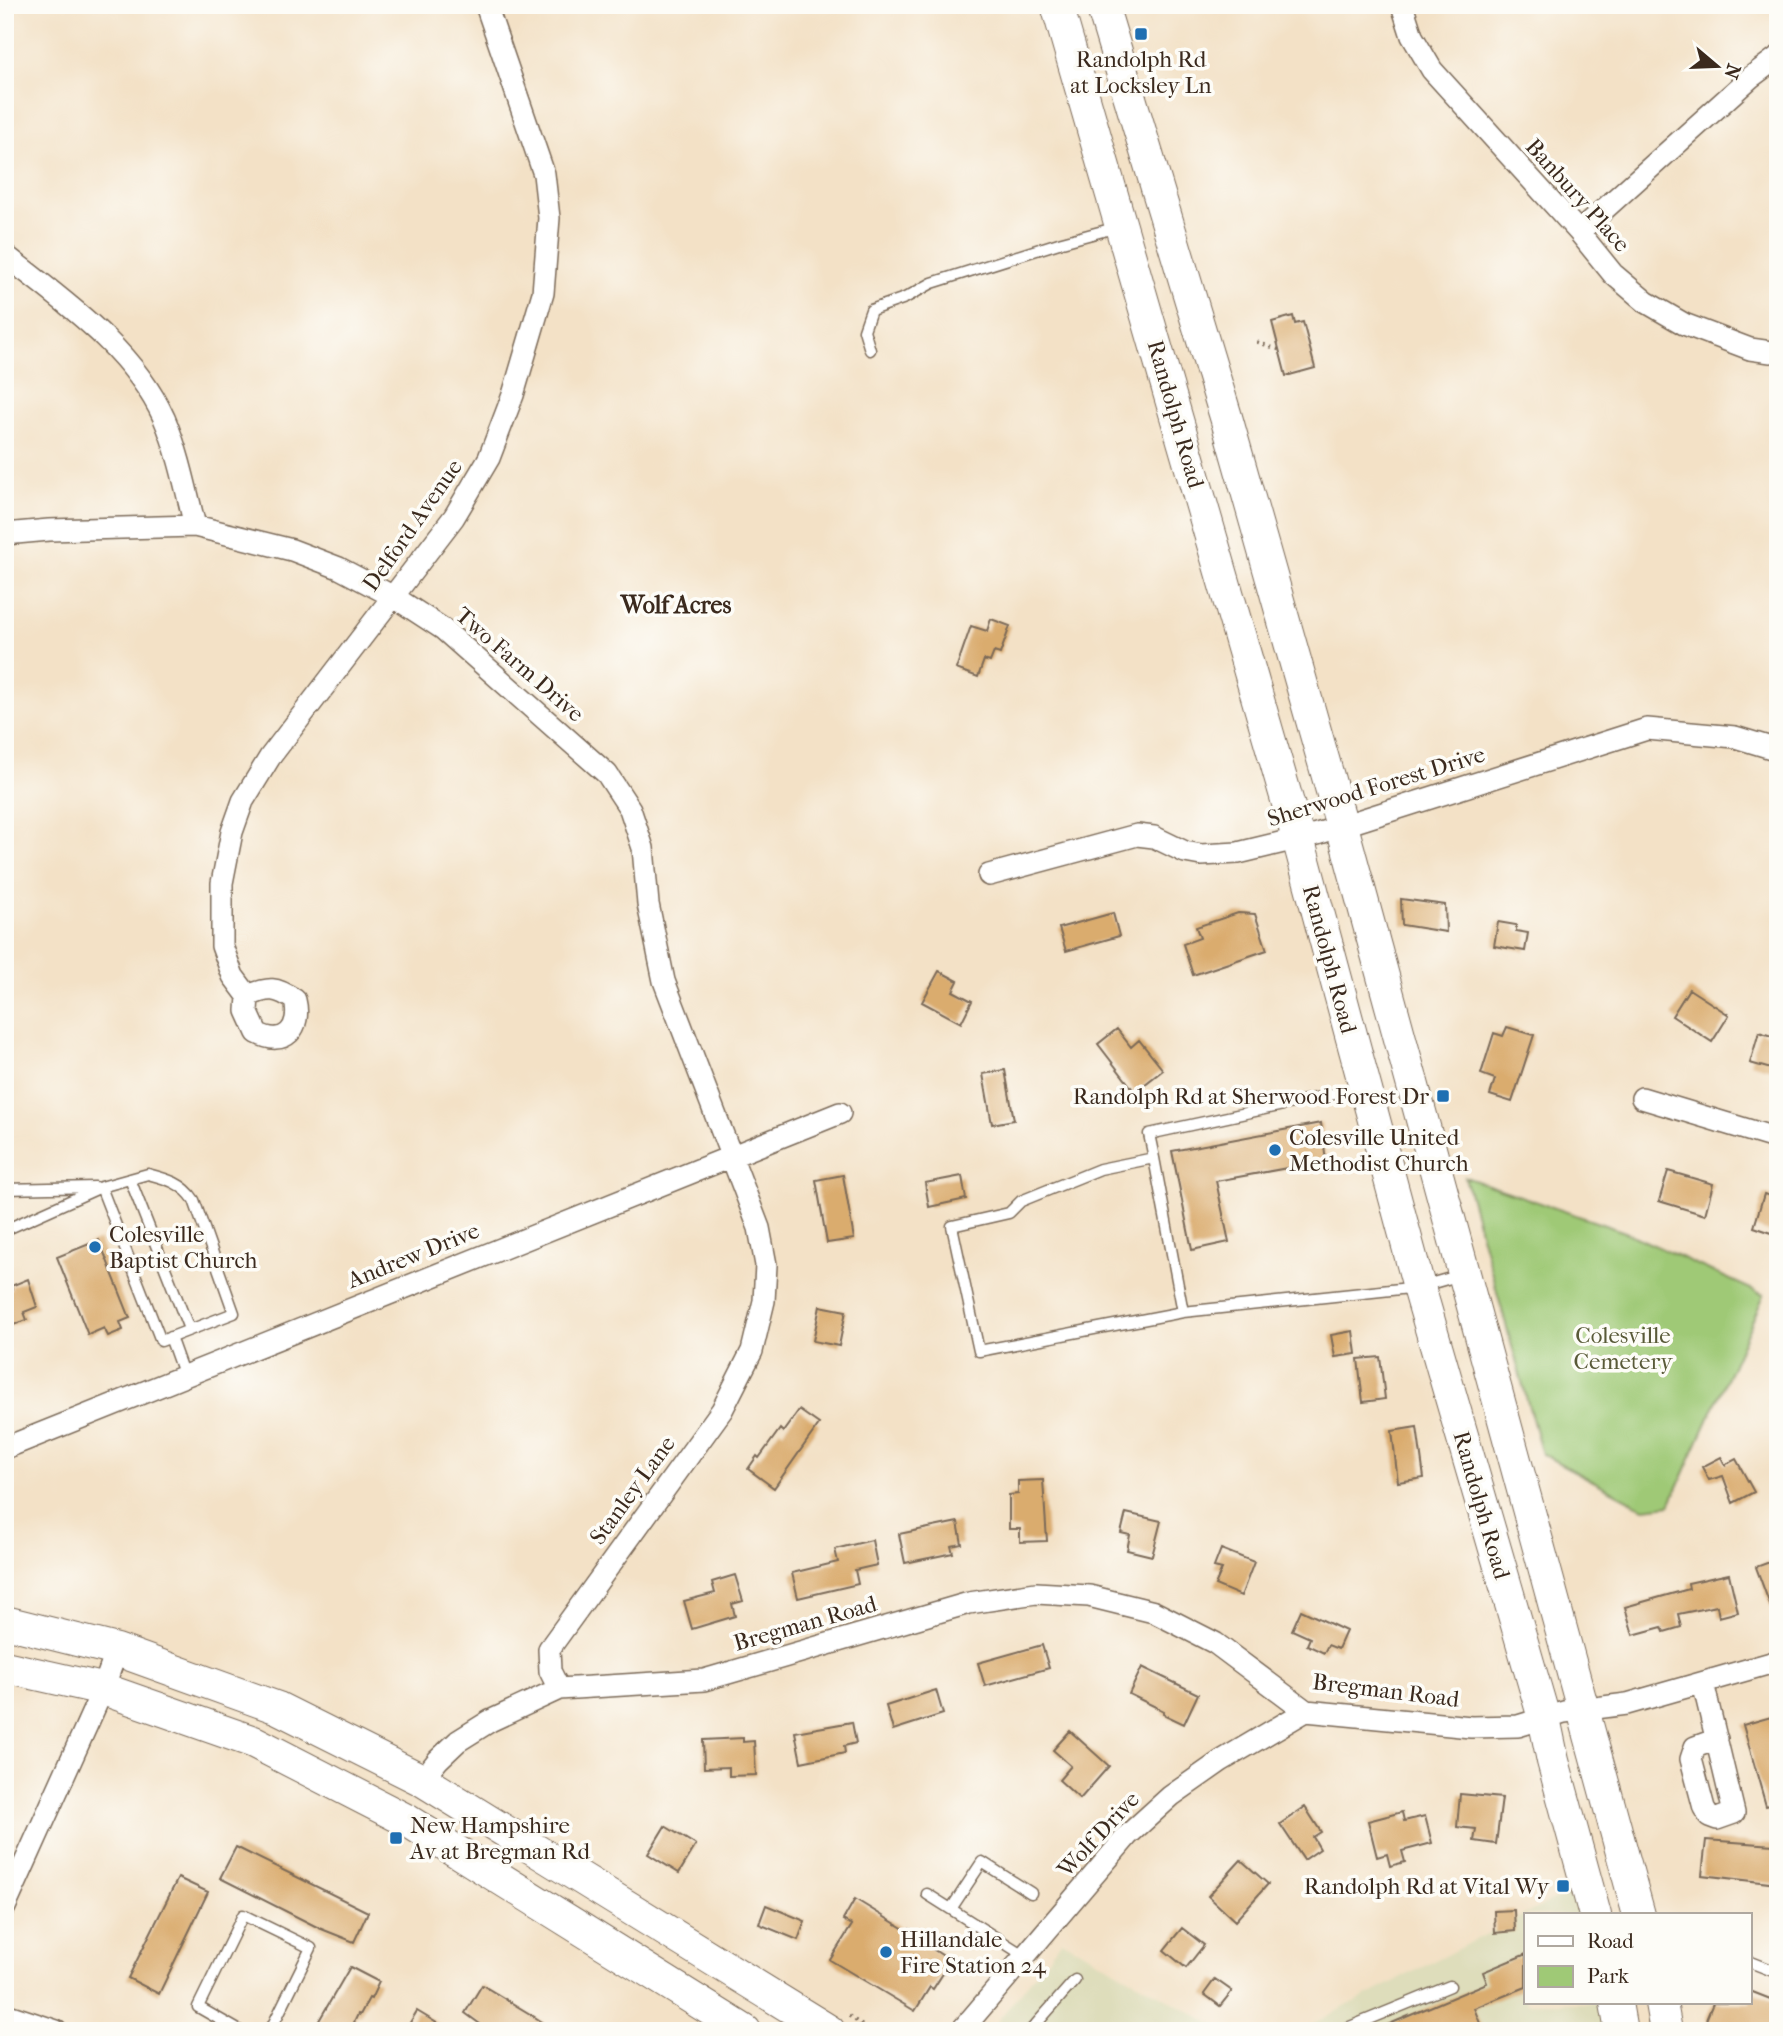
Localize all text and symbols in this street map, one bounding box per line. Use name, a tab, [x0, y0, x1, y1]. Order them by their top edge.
marker: Randolph Rd at Locksley Ln	[1133, 26, 1149, 42]
north arrow	[1682, 32, 1752, 102]
place label: Randolph Rd at Locksley Ln	[1070, 46, 1212, 99]
text: N	[1719, 61, 1745, 82]
street label: Banbury Place	[1520, 133, 1636, 258]
street label: Randolph Road	[1142, 337, 1210, 492]
street label: Delford Avenue	[357, 454, 468, 597]
district label: Wolf Acres	[620, 591, 731, 619]
street label: Two Farm Drive	[450, 601, 589, 727]
street label: Sherwood Forest Drive	[1264, 741, 1488, 832]
street label: Randolph Road	[1297, 882, 1362, 1037]
place label: Randolph Rd at Sherwood Forest Dr	[1073, 1083, 1429, 1110]
marker: Randolph Rd at Sherwood Forest Dr	[1435, 1088, 1451, 1104]
place label: Colesville United Methodist Church	[1289, 1124, 1469, 1177]
marker: Colesville United Methodist Church	[1267, 1142, 1283, 1158]
street label: Andrew Drive	[342, 1217, 483, 1295]
place label: Colesville Baptist Church	[109, 1221, 258, 1274]
marker: Colesville Baptist Church	[87, 1239, 103, 1255]
park label: Colesville Cemetery	[1574, 1322, 1673, 1375]
street label: Randolph Road	[1448, 1428, 1516, 1583]
street label: Stanley Lane	[584, 1431, 681, 1550]
street label: Bregman Road	[730, 1590, 880, 1657]
street label: Bregman Road	[1311, 1668, 1461, 1713]
street label: Wolf Drive	[1051, 1786, 1145, 1884]
place label: New Hampshire Av at Bregman Rd	[409, 1812, 591, 1865]
marker: New Hampshire Av at Bregman Rd	[388, 1830, 404, 1846]
place label: Randolph Rd at Vital Wy	[1304, 1873, 1550, 1900]
marker: Randolph Rd at Vital Wy	[1555, 1878, 1571, 1894]
legend	[1524, 1913, 1752, 2004]
place label: Hillandale Fire Station 24	[900, 1926, 1047, 1979]
text: Road	[1587, 1929, 1634, 1953]
marker: Hillandale Fire Station 24	[878, 1944, 894, 1960]
text: Park	[1587, 1964, 1629, 1988]

